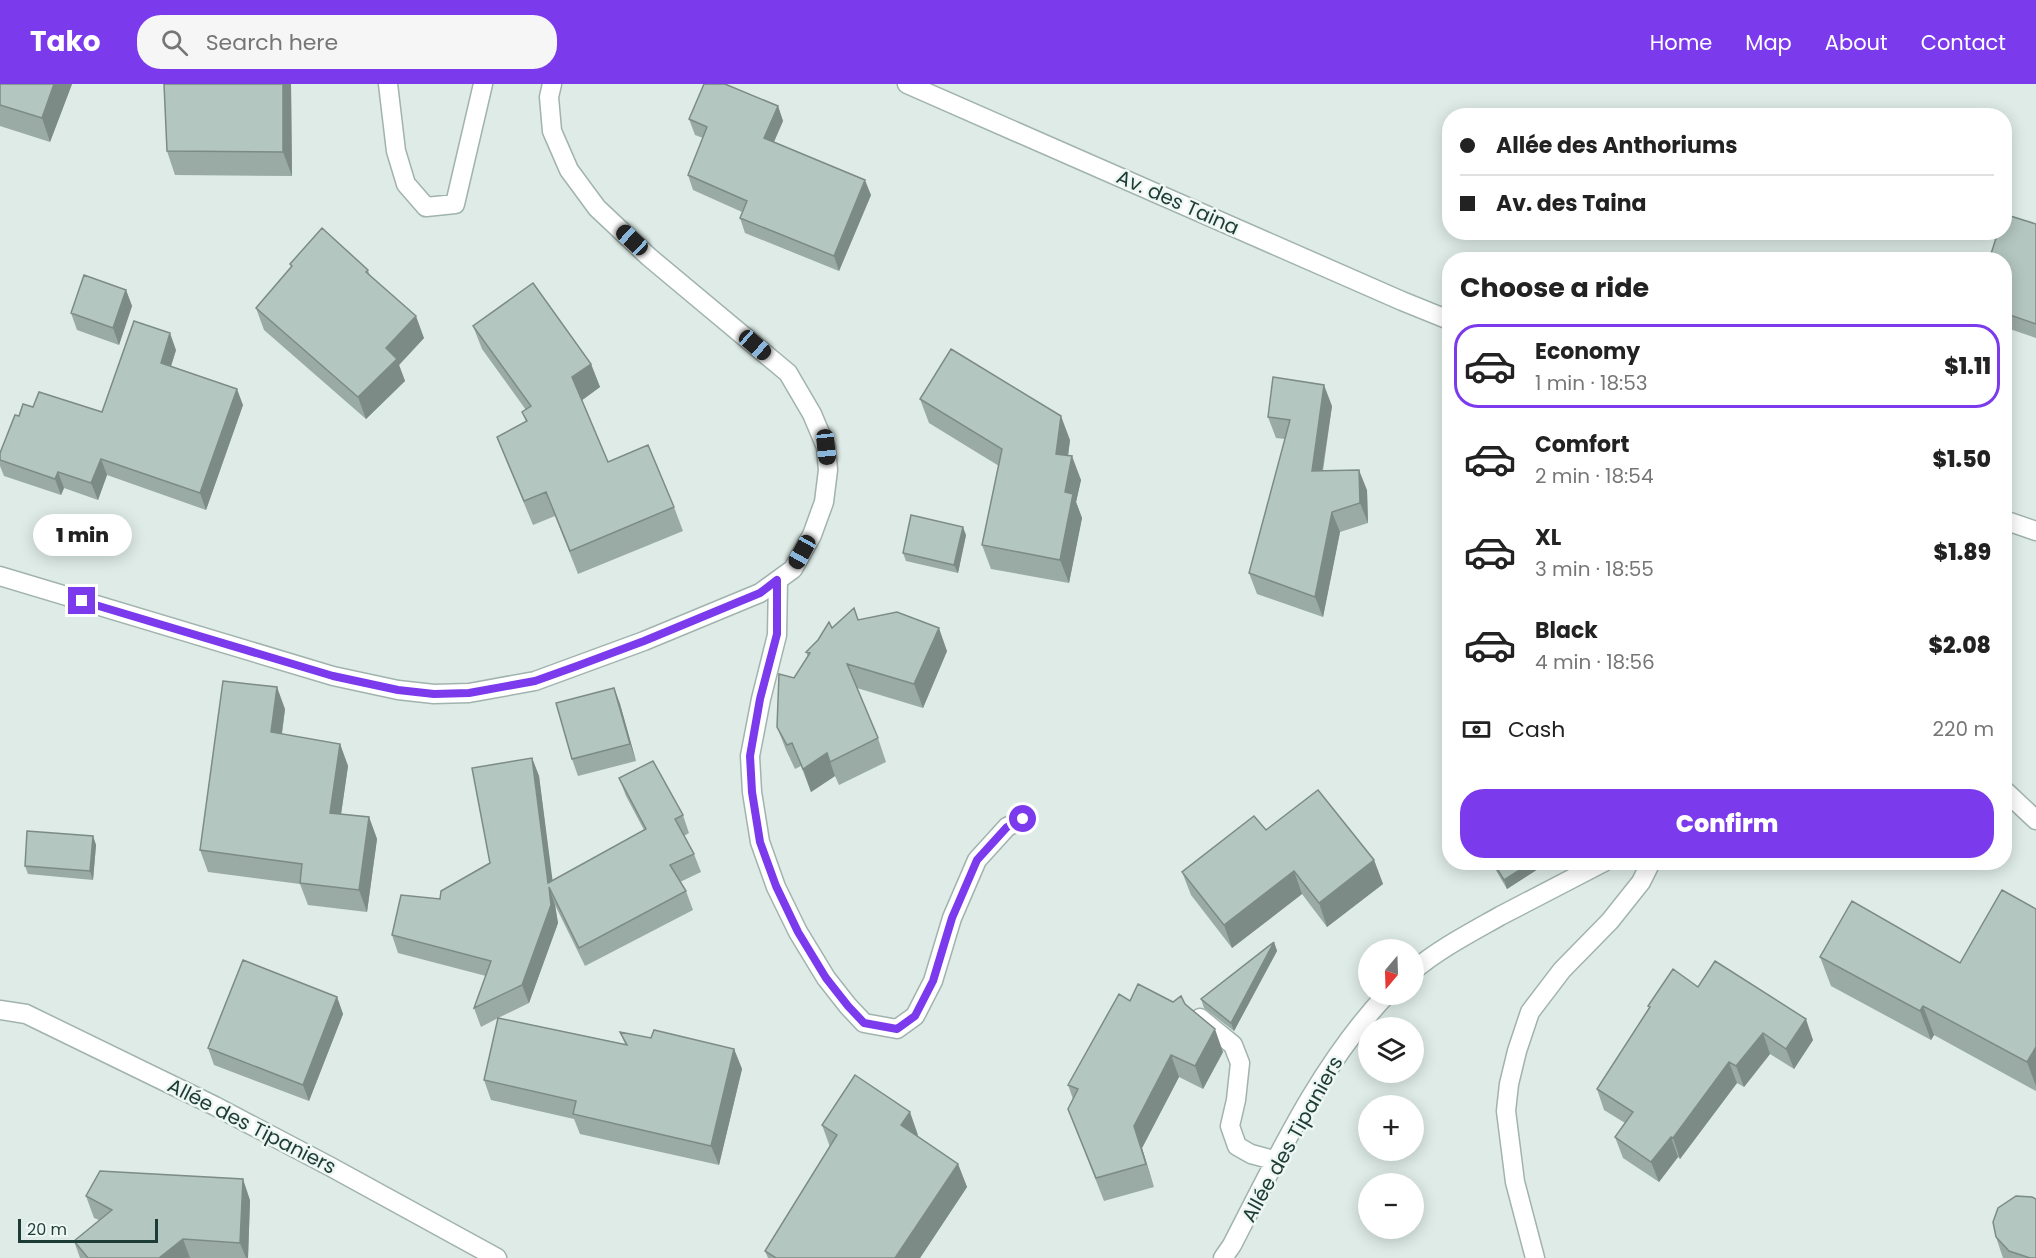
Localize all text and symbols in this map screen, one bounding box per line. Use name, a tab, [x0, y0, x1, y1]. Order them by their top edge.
search box	[137, 15, 557, 69]
text: Tako	[30, 22, 101, 61]
icon: search	[158, 26, 191, 59]
text: Search here	[206, 27, 338, 58]
text: Home	[1650, 28, 1712, 57]
text: Map	[1745, 28, 1792, 57]
text: About	[1825, 28, 1888, 57]
text: Contact	[1921, 28, 2006, 57]
text: Allée des Anthoriums	[1496, 130, 1738, 161]
street label: Av. des Taina	[1112, 162, 1244, 242]
text: Av. des Taina	[1496, 188, 1646, 219]
car	[613, 221, 651, 259]
text: Choose a ride	[1460, 269, 1649, 306]
car	[736, 326, 774, 364]
text: Economy	[1535, 336, 1640, 367]
icon: car	[1463, 339, 1517, 393]
text: $1.11	[1944, 351, 1991, 382]
text: 1 min · 18:53	[1535, 369, 1648, 397]
car	[815, 428, 837, 466]
text: Comfort	[1535, 429, 1629, 460]
icon: car	[1463, 432, 1517, 486]
text: $1.50	[1932, 444, 1991, 475]
text: 2 min · 18:54	[1535, 462, 1654, 490]
callout: 1 min	[32, 514, 132, 556]
text: 1 min	[56, 521, 109, 549]
text: XL	[1535, 522, 1561, 553]
icon: car	[1463, 525, 1517, 579]
car	[785, 532, 819, 572]
text: $1.89	[1934, 537, 1991, 568]
text: 3 min · 18:55	[1535, 555, 1654, 583]
route end	[68, 587, 95, 614]
text: Black	[1535, 615, 1598, 646]
icon: car	[1463, 618, 1517, 672]
text: $2.08	[1928, 630, 1991, 661]
text: 4 min · 18:56	[1535, 648, 1655, 676]
icon: cash	[1460, 713, 1493, 746]
text: Cash	[1508, 714, 1565, 745]
text: 220 m	[1933, 715, 1994, 743]
button: Confirm	[1460, 789, 1994, 858]
route start	[1009, 805, 1036, 832]
north arrow	[1358, 939, 1424, 1005]
map controls	[1358, 939, 1424, 1239]
button: layers	[1358, 1017, 1424, 1083]
street label: Allée des Tipaniers	[1235, 1051, 1349, 1227]
street label: Allée des Tipaniers	[163, 1071, 341, 1181]
button: +	[1358, 1095, 1424, 1161]
button: −	[1358, 1173, 1424, 1239]
scale bar	[18, 1216, 158, 1244]
text: 20 m	[27, 1218, 67, 1241]

